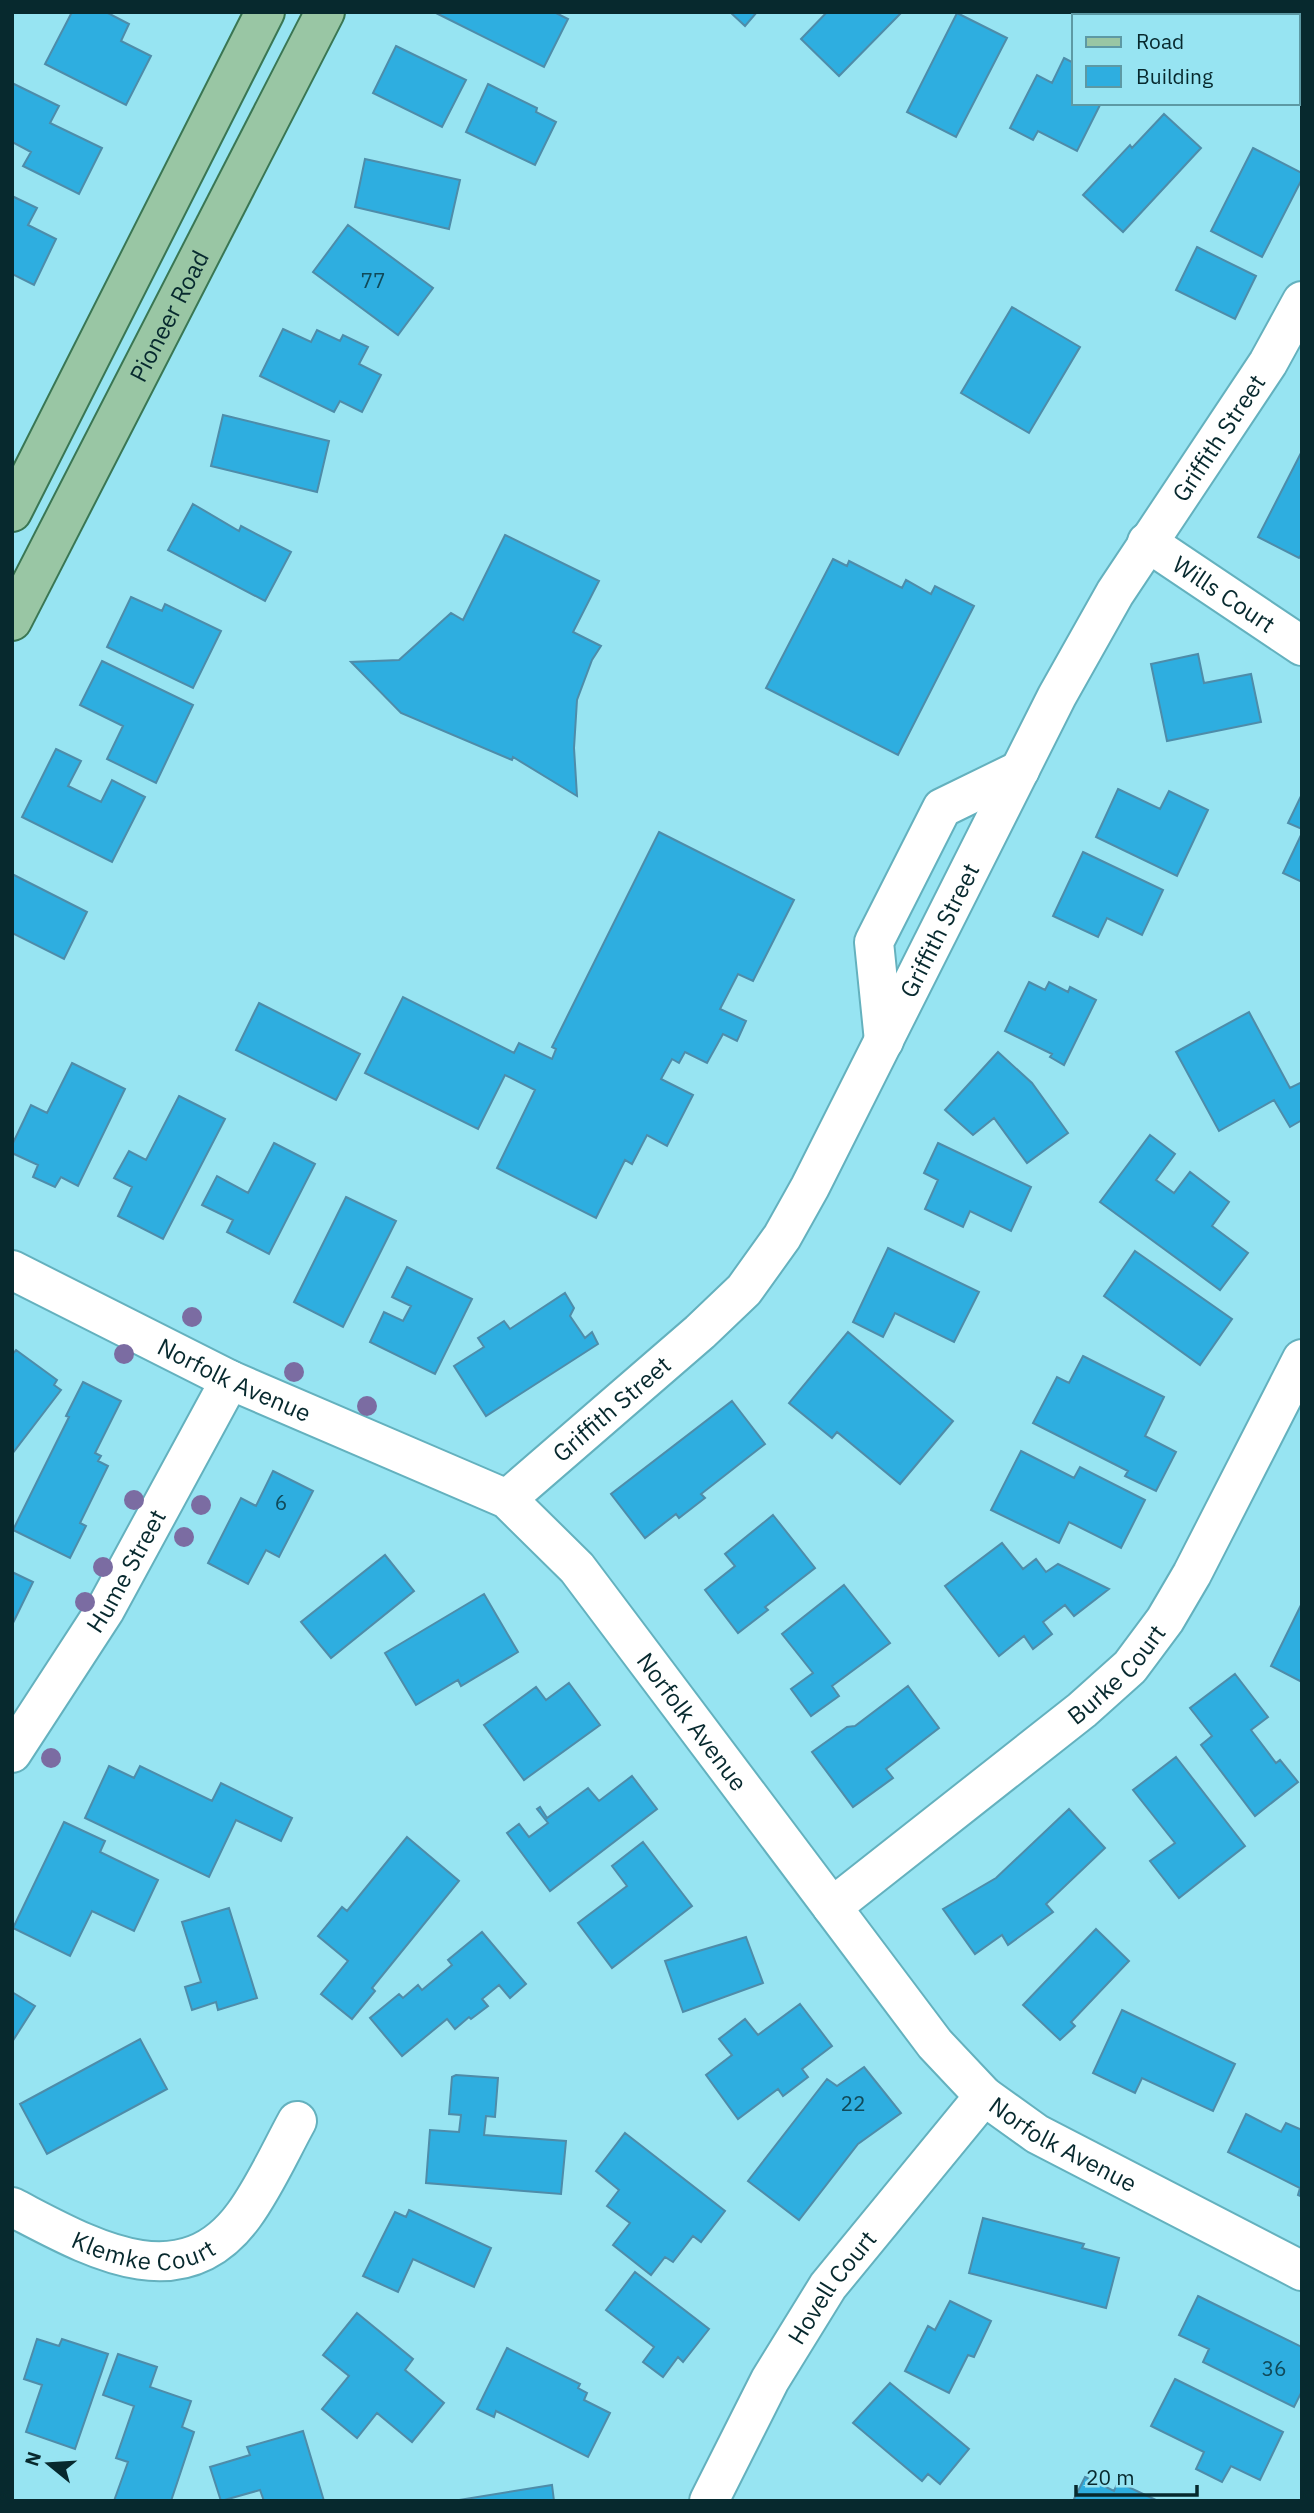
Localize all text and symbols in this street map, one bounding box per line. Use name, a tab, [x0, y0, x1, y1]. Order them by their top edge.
legend	[1072, 14, 1300, 105]
text: Road	[1136, 27, 1184, 55]
text: Building	[1136, 62, 1213, 90]
street label: Pioneer Road	[122, 245, 216, 387]
house number: 77	[360, 266, 386, 294]
street label: Griffith Street	[1164, 368, 1272, 508]
street label: Wills Court	[1167, 548, 1282, 640]
street label: Griffith Street	[892, 858, 986, 1003]
street label: Norfolk Avenue	[152, 1330, 316, 1429]
street label: Griffith Street	[545, 1349, 677, 1469]
house number: 6	[275, 1488, 287, 1516]
street label: Hume Street	[79, 1503, 173, 1639]
street label: Burke Court	[1061, 1618, 1172, 1732]
street label: Norfolk Avenue	[630, 1646, 755, 1797]
house number: 22	[840, 2089, 866, 2117]
street label: Norfolk Avenue	[983, 2089, 1143, 2199]
street label: Klemke Court	[67, 2223, 221, 2277]
street label: Hovell Court	[780, 2224, 883, 2350]
house number: 36	[1261, 2354, 1287, 2382]
north arrow	[14, 2429, 84, 2499]
text: N	[19, 2448, 46, 2469]
scale bar	[1076, 2454, 1197, 2498]
text: 20 m	[1086, 2463, 1135, 2491]

